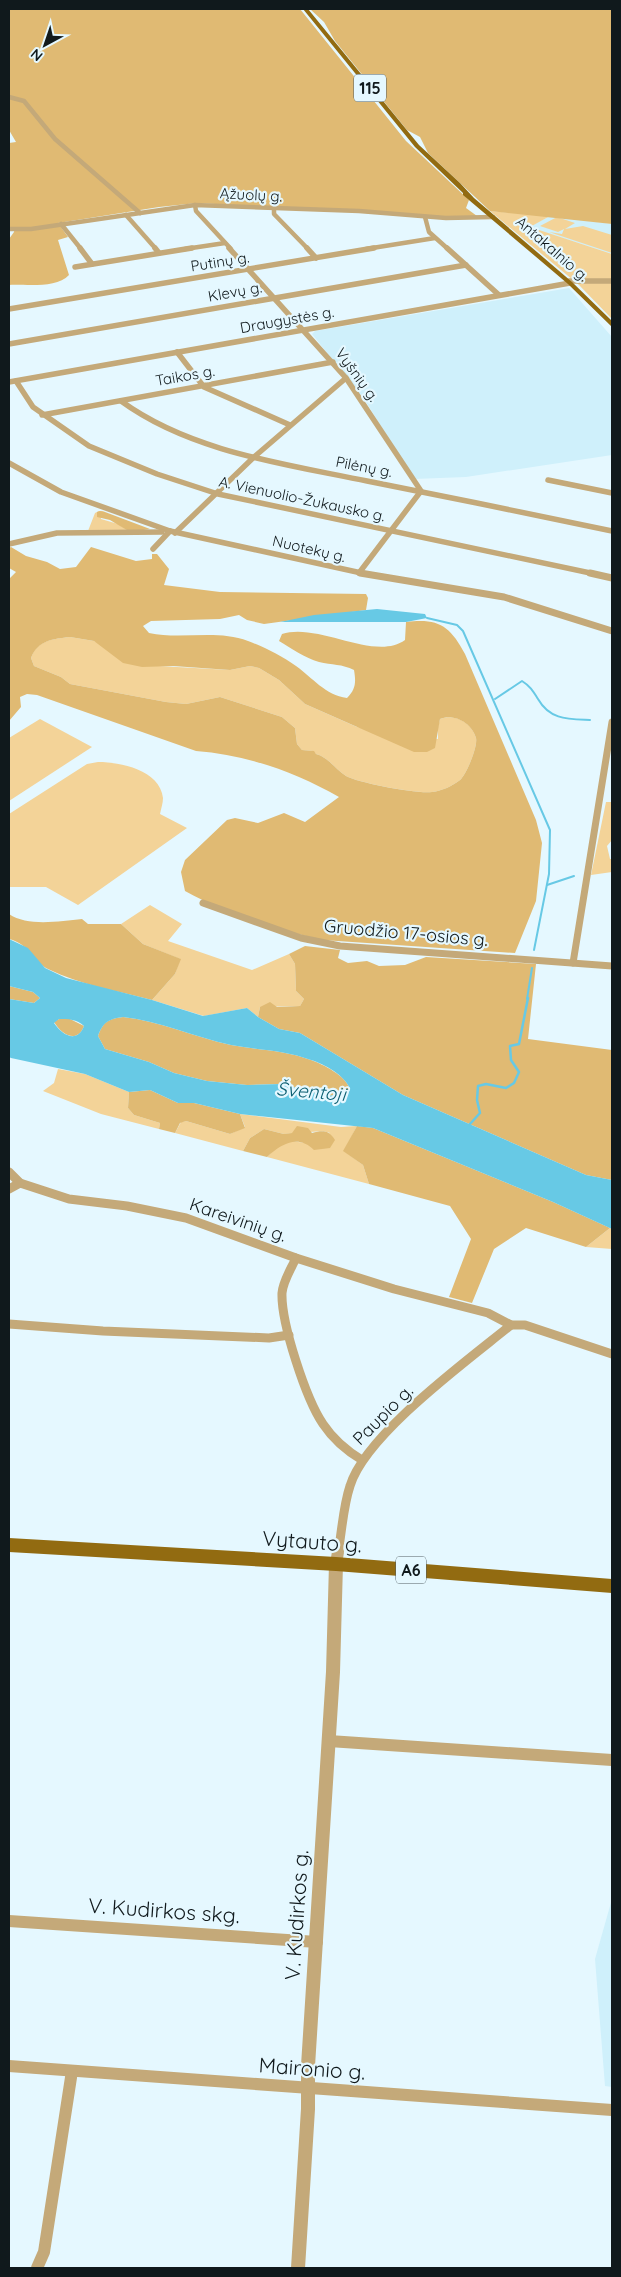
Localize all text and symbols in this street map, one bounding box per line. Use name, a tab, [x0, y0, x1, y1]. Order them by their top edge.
north arrow	[20, 20, 70, 70]
text: N	[27, 45, 46, 65]
road number: 115	[354, 75, 386, 102]
street label: Ąžuolų g.	[219, 183, 283, 206]
street label: Antakalnio g.	[512, 212, 593, 285]
street label: Putinų g.	[189, 248, 251, 276]
street label: Klevų g.	[206, 277, 263, 306]
street label: Draugystės g.	[238, 302, 335, 337]
street label: Vyšnių g.	[331, 344, 383, 405]
street label: Taikos g.	[154, 361, 216, 390]
street label: Pilėnų g.	[334, 452, 394, 481]
street label: A. Vienuolio-Žukausko g.	[217, 472, 387, 525]
street label: Nuotekų g.	[271, 531, 348, 566]
street label: Gruodžio 17-osios g.	[323, 914, 489, 951]
water label: Šventoji	[275, 1076, 349, 1106]
street label: Kareivinių g.	[187, 1192, 290, 1247]
street label: Paupio g.	[347, 1379, 418, 1450]
street label: Vytauto g.	[261, 1525, 363, 1557]
road number: A6	[396, 1556, 426, 1584]
street label: V. Kudirkos g.	[278, 1849, 314, 1981]
street label: V. Kudirkos skg.	[87, 1892, 241, 1928]
street label: Maironio g.	[258, 2051, 366, 2085]

